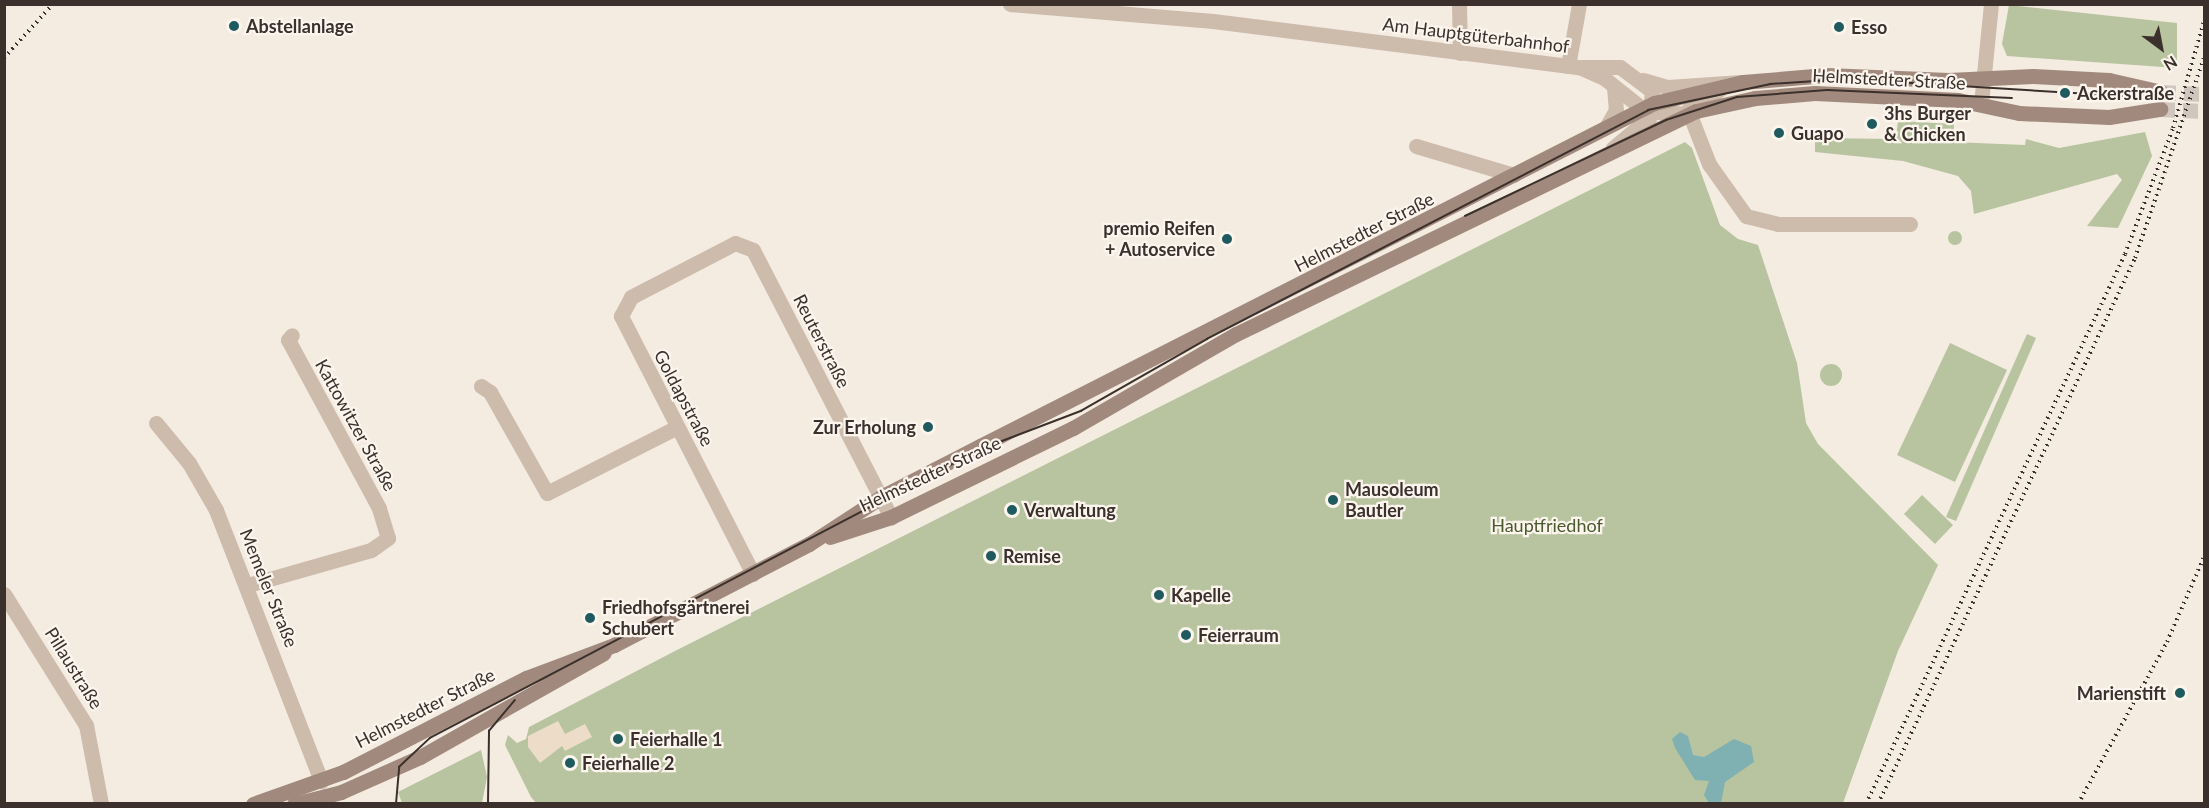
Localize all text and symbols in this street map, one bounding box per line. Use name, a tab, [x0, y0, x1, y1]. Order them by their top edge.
street label: Am Hauptgüterbahnhof	[1381, 13, 1571, 57]
place label: Abstellanlage	[246, 15, 354, 37]
place label: Esso	[1851, 16, 1887, 38]
north arrow	[2131, 18, 2191, 78]
marker: Abstellanlage	[227, 19, 241, 33]
marker: Esso	[1832, 20, 1846, 34]
text: N	[2161, 52, 2181, 75]
street label: Helmstedter Straße	[1812, 64, 1966, 94]
place label: Ackerstraße	[2077, 82, 2174, 104]
marker: Ackerstraße	[2058, 86, 2072, 100]
place label: 3hs Burger & Chicken	[1884, 103, 1971, 146]
marker: 3hs Burger & Chicken	[1865, 117, 1879, 131]
place label: Guapo	[1791, 122, 1844, 144]
marker: Guapo	[1772, 126, 1786, 140]
street label: Helmstedter Straße	[1290, 187, 1438, 277]
place label: premio Reifen + Autoservice	[1103, 218, 1215, 260]
marker: premio Reifen + Autoservice	[1220, 232, 1234, 246]
street label: Reuterstraße	[789, 291, 855, 391]
street label: Goldapstraße	[650, 346, 718, 450]
street label: Kattowitzer Straße	[311, 355, 401, 495]
place label: Zur Erholung	[813, 416, 916, 438]
marker: Zur Erholung	[921, 420, 935, 434]
street label: Helmstedter Straße	[856, 432, 1004, 516]
place label: Mausoleum Bautler	[1345, 479, 1439, 522]
marker: Mausoleum Bautler	[1326, 493, 1340, 507]
place label: Verwaltung	[1024, 499, 1116, 521]
marker: Verwaltung	[1005, 503, 1019, 517]
park label: Hauptfriedhof	[1491, 514, 1603, 536]
street label: Memeler Straße	[235, 525, 303, 651]
place label: Remise	[1003, 545, 1061, 567]
marker: Remise	[984, 549, 998, 563]
place label: Kapelle	[1171, 584, 1231, 606]
marker: Kapelle	[1152, 588, 1166, 602]
place label: Friedhofsgärtnerei Schubert	[602, 597, 750, 640]
marker: Friedhofsgärtnerei Schubert	[583, 611, 597, 625]
street label: Pillaustraße	[40, 623, 108, 713]
place label: Feierraum	[1198, 624, 1279, 646]
marker: Feierraum	[1179, 628, 1193, 642]
street label: Helmstedter Straße	[351, 663, 499, 753]
place label: Marienstift	[2077, 682, 2166, 704]
marker: Marienstift	[2171, 684, 2189, 702]
place label: Feierhalle 1	[630, 728, 723, 750]
marker: Feierhalle 1	[611, 732, 625, 746]
place label: Feierhalle 2	[582, 752, 675, 774]
marker: Feierhalle 2	[563, 756, 577, 770]

